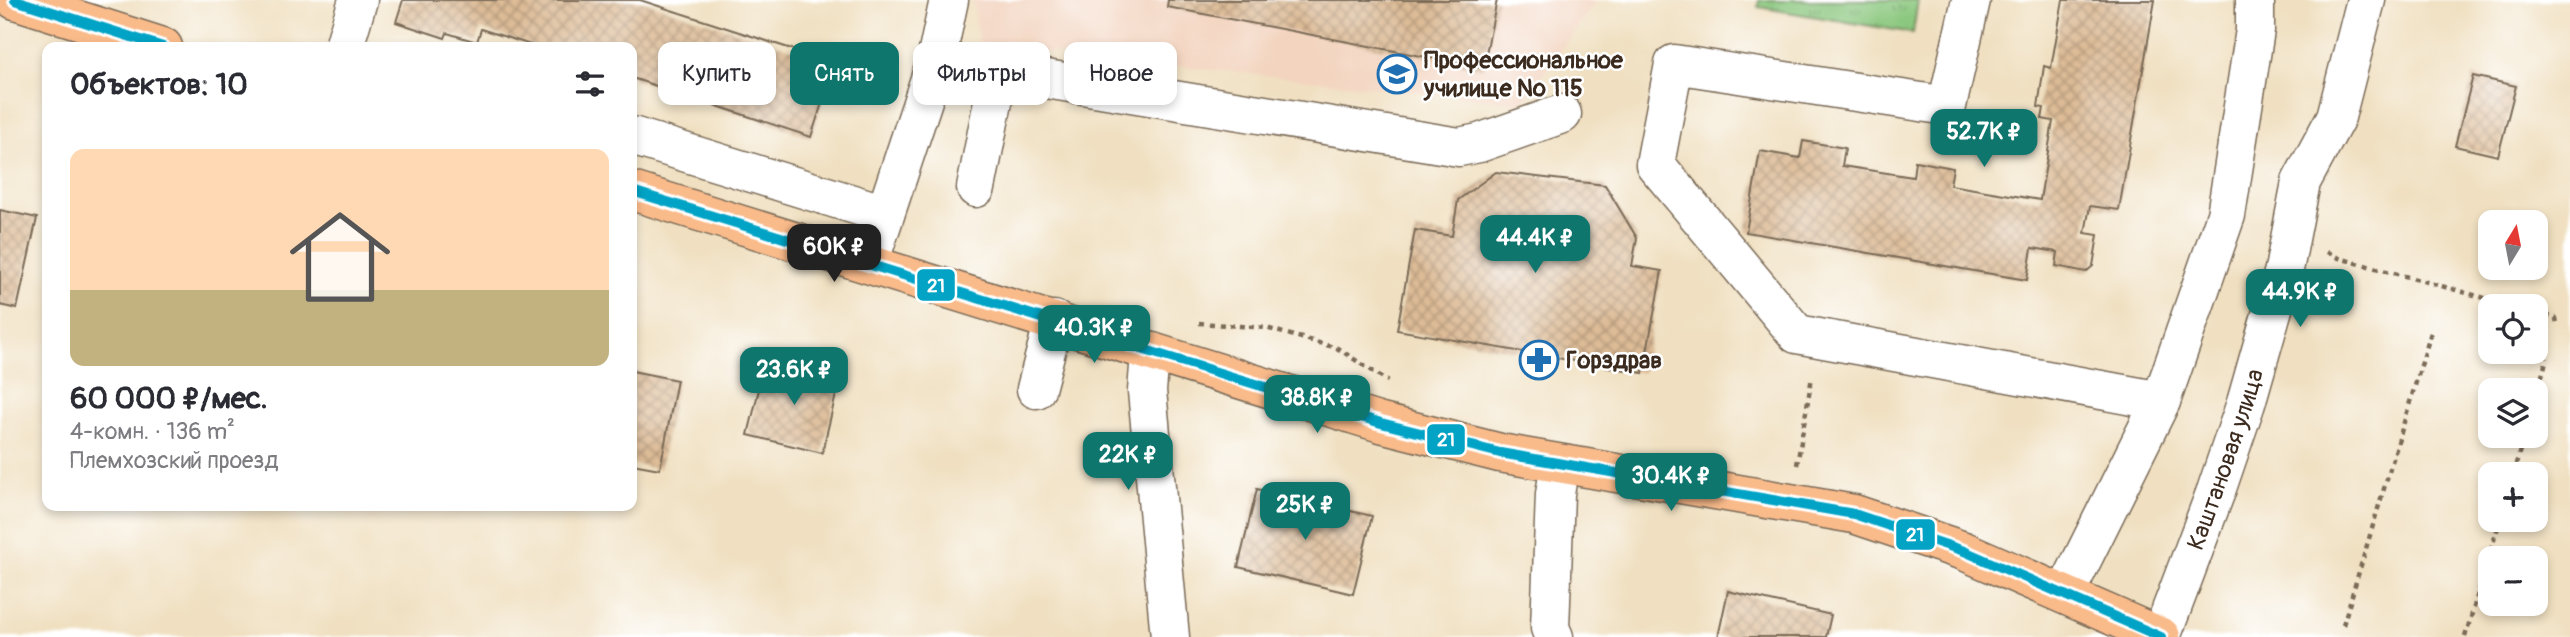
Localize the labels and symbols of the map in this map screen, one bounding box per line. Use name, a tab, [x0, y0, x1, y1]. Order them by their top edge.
place label: Профессиональное училище № 115	[1423, 46, 1624, 103]
school or university icon: Профессиональное училище № 115	[1376, 53, 1418, 95]
pin: 52.7K ₽	[1919, 110, 2049, 169]
north arrow	[2478, 210, 2548, 280]
pin: 44.4K ₽	[1470, 216, 1600, 275]
pin: 60K ₽	[785, 224, 883, 284]
line badge: 21	[916, 268, 956, 302]
pin: 44.9K ₽	[2235, 270, 2365, 329]
text: 21	[927, 274, 945, 298]
pin: 40.3K ₽	[1029, 306, 1159, 365]
pharmacy icon: Горздрав	[1518, 339, 1560, 381]
place label: Горздрав	[1566, 346, 1662, 375]
pin: 23.6K ₽	[729, 348, 859, 407]
street label: Каштановая улица	[2181, 366, 2270, 554]
pin: 38.8K ₽	[1252, 376, 1382, 435]
line badge: 21	[1426, 423, 1466, 456]
text: 21	[1437, 428, 1455, 452]
pin: 22K ₽	[1079, 433, 1177, 492]
pin: 30.4K ₽	[1606, 454, 1736, 513]
pin: 25K ₽	[1256, 482, 1354, 542]
line badge: 21	[1895, 518, 1936, 551]
text: 21	[1906, 523, 1924, 547]

